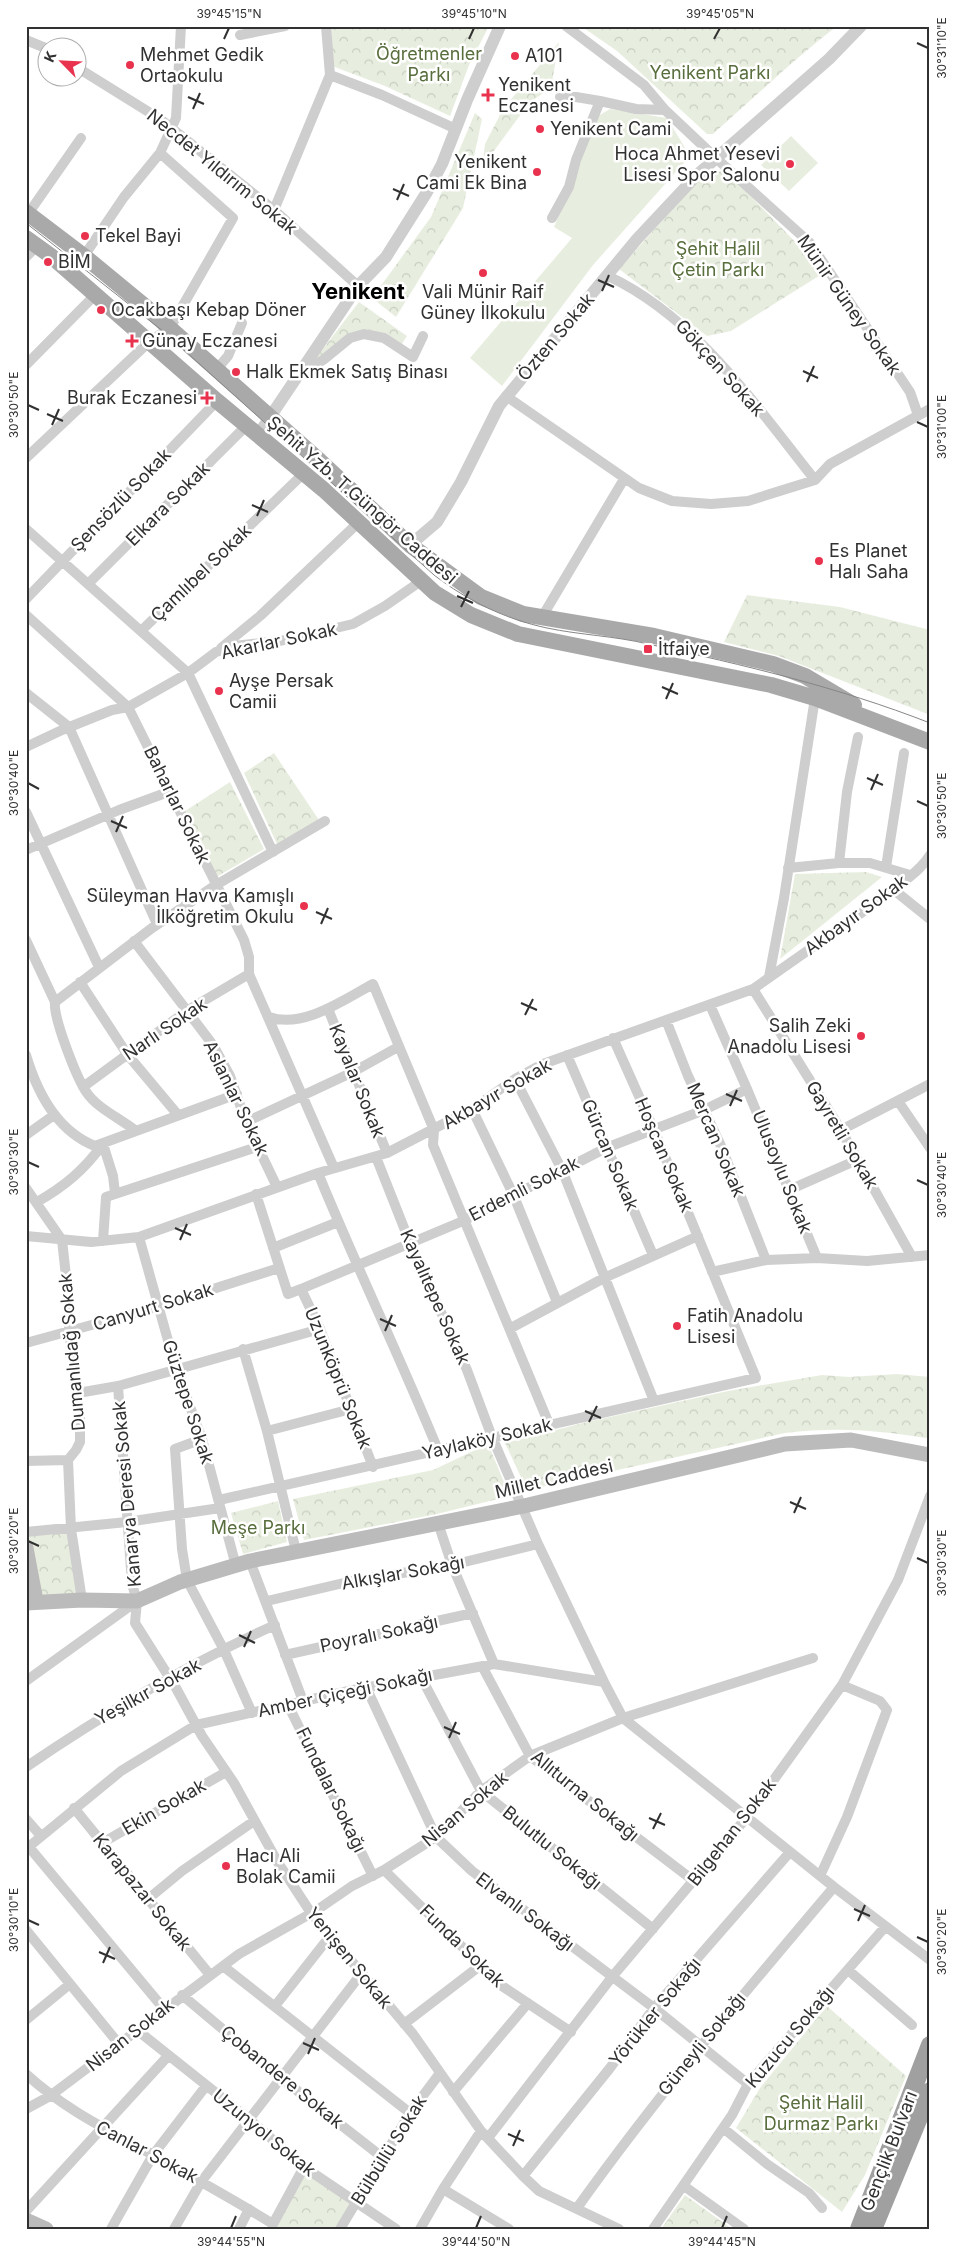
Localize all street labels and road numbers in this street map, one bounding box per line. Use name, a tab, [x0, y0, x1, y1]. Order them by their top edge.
street label: Necdet Yıldırım Sokak	[143, 105, 302, 239]
street label: Münir Güney Sokak	[793, 231, 906, 379]
street label: Özten Sokak	[512, 288, 598, 385]
street label: Gökçen Sokak	[672, 315, 769, 420]
street label: Şehit Yzb. T.Güngör Caddesi	[263, 411, 462, 588]
street label: Şensözlü Sokak	[66, 444, 175, 555]
street label: Elkara Sokak	[122, 457, 214, 550]
street label: Çamlıbel Sokak	[146, 520, 255, 626]
street label: Akarlar Sokak	[219, 618, 339, 663]
street label: Baharlar Sokak	[140, 743, 215, 867]
street label: Akbayır Sokak	[800, 870, 911, 959]
street label: Narlı Sokak	[119, 993, 211, 1064]
street label: Kayalar Sokak	[325, 1021, 390, 1141]
street label: Aslanlar Sokak	[199, 1037, 273, 1159]
street label: Akbayır Sokak	[439, 1054, 555, 1133]
street label: Gayretli Sokak	[802, 1077, 883, 1193]
street label: Mercan Sokak	[683, 1080, 750, 1200]
street label: Hoşcan Sokak	[631, 1094, 698, 1215]
street label: Gürcan Sokak	[578, 1096, 643, 1214]
street label: Ulusoylu Sokak	[748, 1107, 817, 1236]
street label: Erdemli Sokak	[465, 1152, 582, 1225]
street label: Kayalıtepe Sokak	[396, 1226, 475, 1368]
street label: Dumanlıdağ Sokak	[54, 1272, 89, 1432]
street label: Canyurt Sokak	[90, 1278, 216, 1335]
street label: Uzunköprü Sokak	[301, 1304, 376, 1452]
street label: Güztepe Sokak	[159, 1337, 218, 1467]
street label: Kanarya Deresi Sokak	[108, 1400, 145, 1588]
street label: Yaylaköy Sokak	[420, 1413, 554, 1464]
street label: Millet Caddesi	[493, 1455, 615, 1502]
street label: Alkışlar Sokağı	[340, 1551, 466, 1594]
street label: Poyralı Sokağı	[318, 1611, 440, 1656]
street label: Yeşilkır Sokak	[91, 1654, 204, 1729]
street label: Amber Çiçeği Sokağı	[256, 1664, 434, 1721]
street label: Fundalar Sokağı	[292, 1724, 371, 1856]
street label: Allıturna Sokağı	[527, 1746, 643, 1846]
street label: Nisan Sokak	[418, 1767, 512, 1851]
street label: Ekin Sokak	[118, 1774, 209, 1839]
street label: Bilgehan Sokak	[683, 1774, 780, 1890]
street label: Bulutlu Sokağı	[499, 1801, 606, 1894]
street label: Karapazar Sokak	[89, 1829, 196, 1955]
street label: Elvanlı Sokağı	[472, 1868, 579, 1955]
street label: Funda Sokak	[416, 1900, 509, 1991]
street label: Yenişen Sokak	[302, 1903, 397, 2013]
street label: Yörükler Sokağı	[604, 1953, 705, 2070]
street label: Kuzucu Sokağı	[741, 1982, 838, 2092]
street label: Güneyli Sokağı	[654, 1988, 750, 2099]
street label: Nisan Sokak	[82, 1994, 178, 2075]
street label: Çobandere Sokak	[217, 2021, 348, 2133]
street label: Uzunyol Sokak	[209, 2085, 320, 2181]
street label: Gençlik Bulvarı	[856, 2088, 921, 2214]
street label: Bülbüllü Sokak	[347, 2091, 431, 2208]
street label: Canlar Sokak	[93, 2116, 202, 2187]

